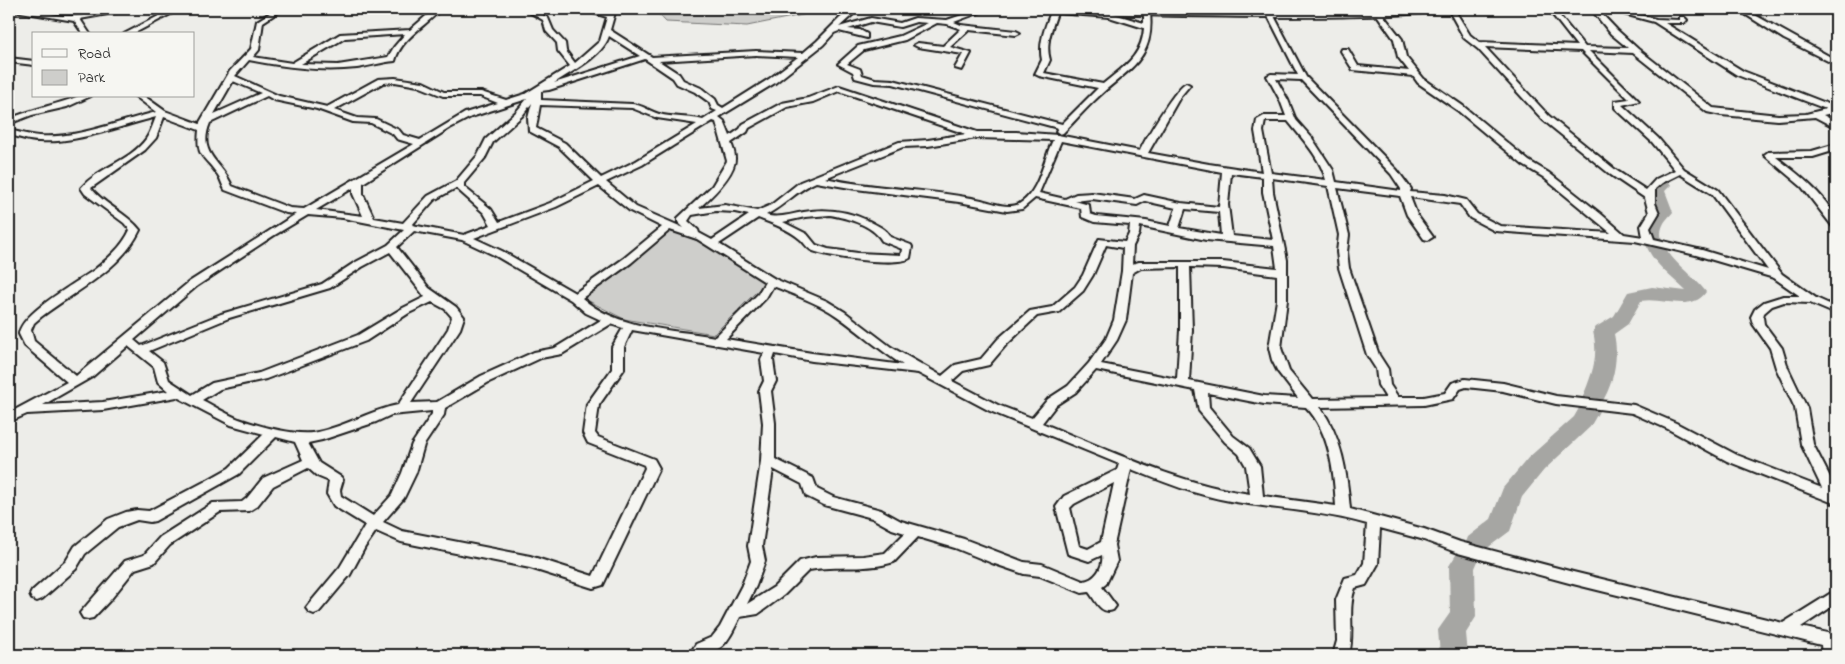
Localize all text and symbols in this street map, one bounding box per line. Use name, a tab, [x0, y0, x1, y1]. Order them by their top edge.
legend	[32, 32, 195, 98]
text: Road	[78, 43, 111, 65]
text: Park	[78, 67, 106, 89]

